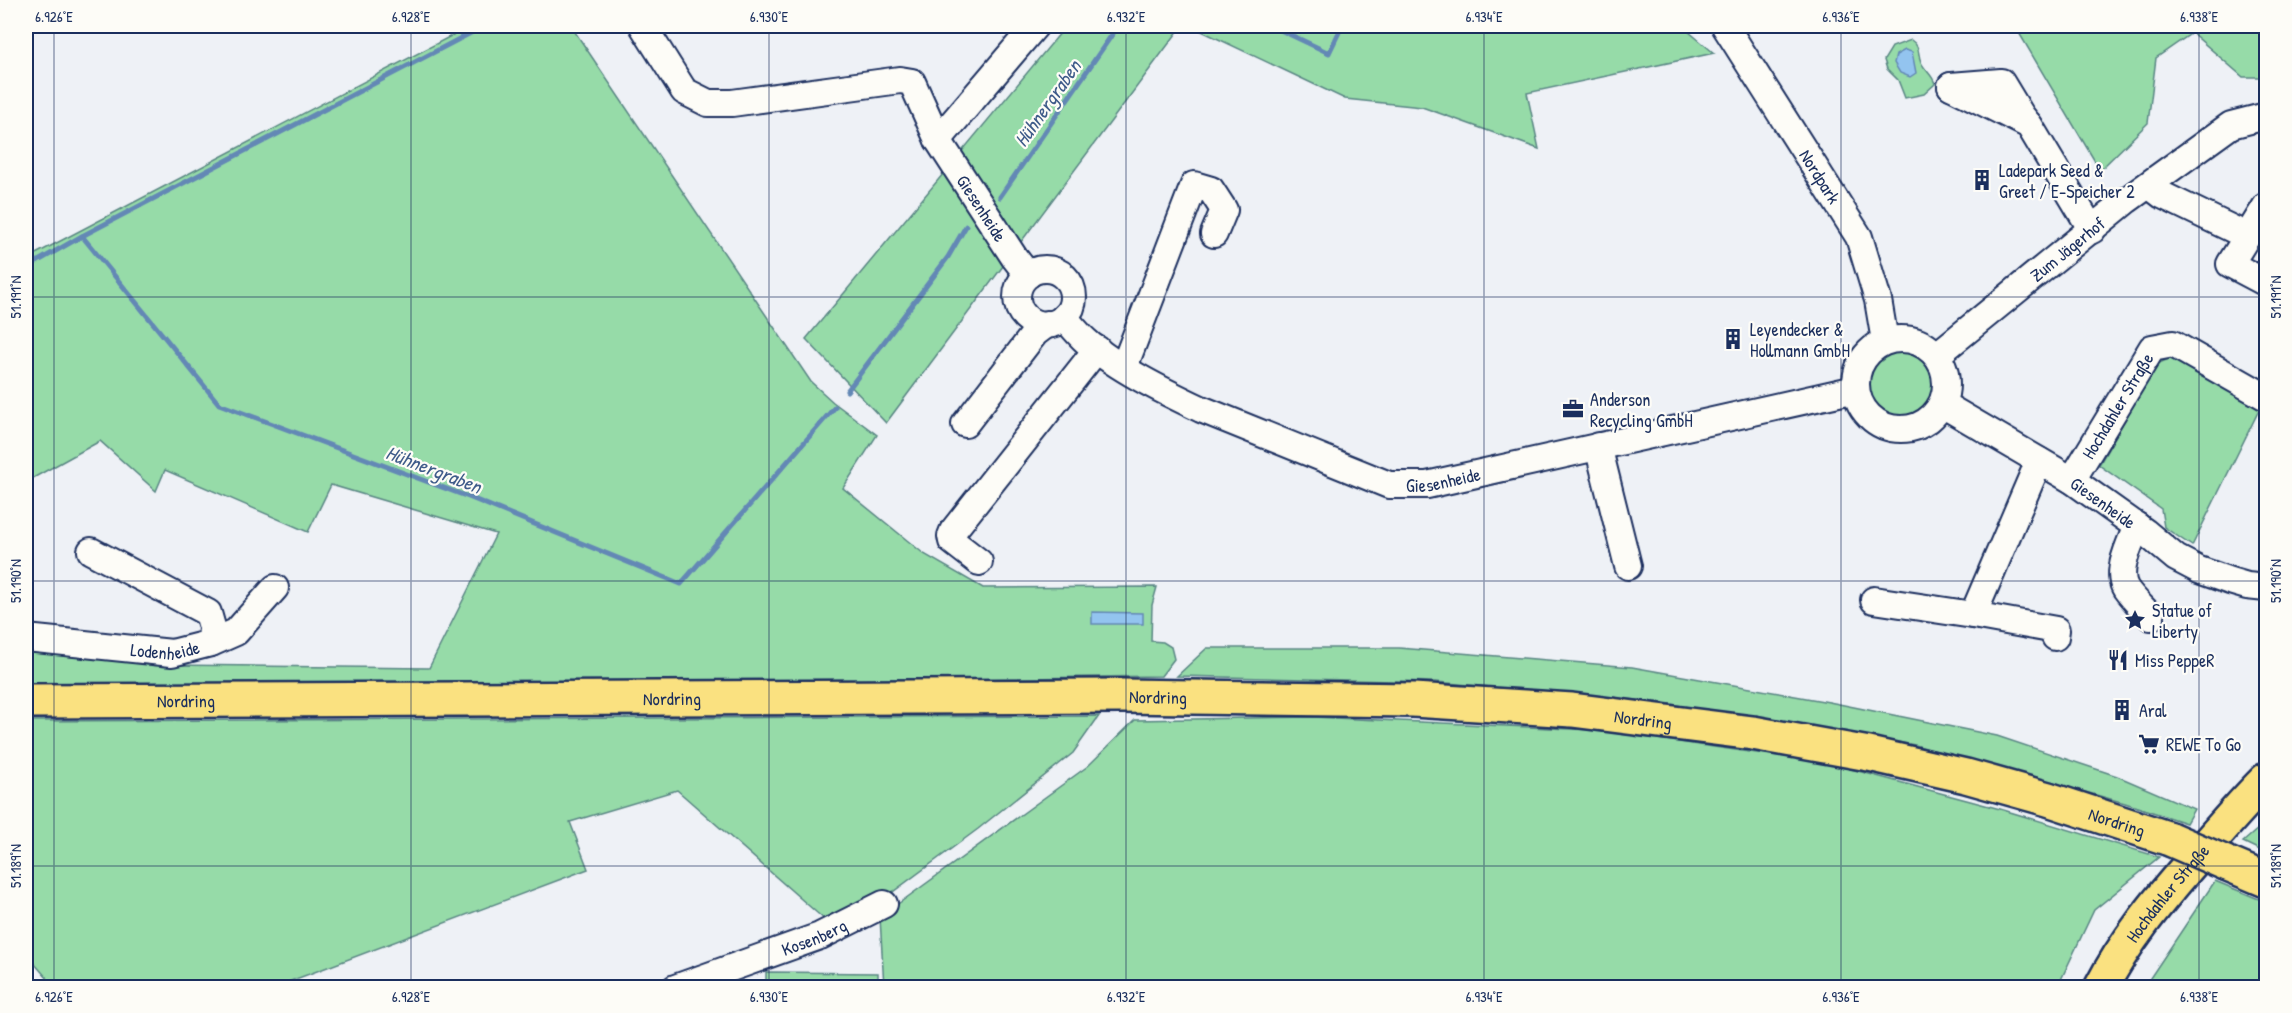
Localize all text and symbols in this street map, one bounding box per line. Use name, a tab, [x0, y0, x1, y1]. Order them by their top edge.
text: 6.926°E	[35, 6, 73, 27]
text: 6.928°E	[392, 6, 431, 27]
text: 6.930°E	[750, 6, 788, 27]
text: 6.932°E	[1107, 6, 1146, 27]
text: 6.934°E	[1465, 6, 1503, 27]
text: 6.936°E	[1822, 6, 1860, 27]
text: 6.938°E	[2180, 6, 2218, 27]
water label: Hühnergraben	[1007, 53, 1089, 152]
street label: Nordpark	[1794, 144, 1847, 209]
place label: Ladepark Seed & Greet / E-Speicher 2	[1999, 158, 2135, 204]
building icon: Ladepark Seed & Greet / E-Speicher 2	[1970, 168, 1994, 192]
street label: Giesenheide	[951, 170, 1013, 246]
street label: Zum Jägerhof	[2024, 210, 2110, 287]
text: 51.191°N	[5, 276, 26, 318]
text: 51.191°N	[2265, 276, 2286, 318]
place label: Leyendecker & Hollmann GmbH	[1750, 317, 1850, 363]
building icon: Leyendecker & Hollmann GmbH	[1721, 327, 1745, 351]
street label: Hochdahler Straße	[2075, 348, 2159, 463]
place label: Anderson Recycling GmbH	[1590, 387, 1693, 433]
office icon: Anderson Recycling GmbH	[1561, 397, 1585, 421]
water label: Hühnergraben	[382, 438, 487, 501]
street label: Giesenheide	[1406, 461, 1483, 498]
street label: Giesenheide	[2065, 470, 2141, 534]
text: 51.190°N	[5, 559, 26, 603]
text: 51.190°N	[2265, 559, 2286, 603]
place label: Statue of Liberty	[2152, 598, 2212, 644]
place icon: Statue of Liberty	[2123, 608, 2147, 632]
street label: Lodenheide	[130, 634, 202, 666]
restaurant icon: Miss PeppeR	[2106, 648, 2130, 672]
place label: Miss PeppeR	[2135, 648, 2214, 673]
street label: Nordring	[1129, 684, 1187, 709]
street label: Nordring	[643, 685, 701, 711]
street label: Nordring	[157, 688, 215, 713]
building icon: Aral	[2110, 698, 2134, 722]
place label: Aral	[2139, 698, 2167, 723]
street label: Nordring	[1613, 703, 1673, 735]
supermarket icon: REWE To Go	[2137, 732, 2161, 756]
place label: REWE To Go	[2166, 732, 2241, 757]
street label: Nordring	[2086, 801, 2148, 843]
street label: Hochdahler Straße	[2120, 838, 2215, 947]
text: 51.189°N	[5, 844, 26, 888]
text: 51.189°N	[2265, 844, 2286, 888]
street label: Kosenberg	[778, 912, 851, 961]
text: 6.926°E	[35, 986, 73, 1007]
text: 6.928°E	[392, 986, 431, 1007]
text: 6.930°E	[750, 986, 788, 1007]
text: 6.932°E	[1107, 986, 1146, 1007]
text: 6.934°E	[1465, 986, 1503, 1007]
text: 6.936°E	[1822, 986, 1860, 1007]
text: 6.938°E	[2180, 986, 2218, 1007]

